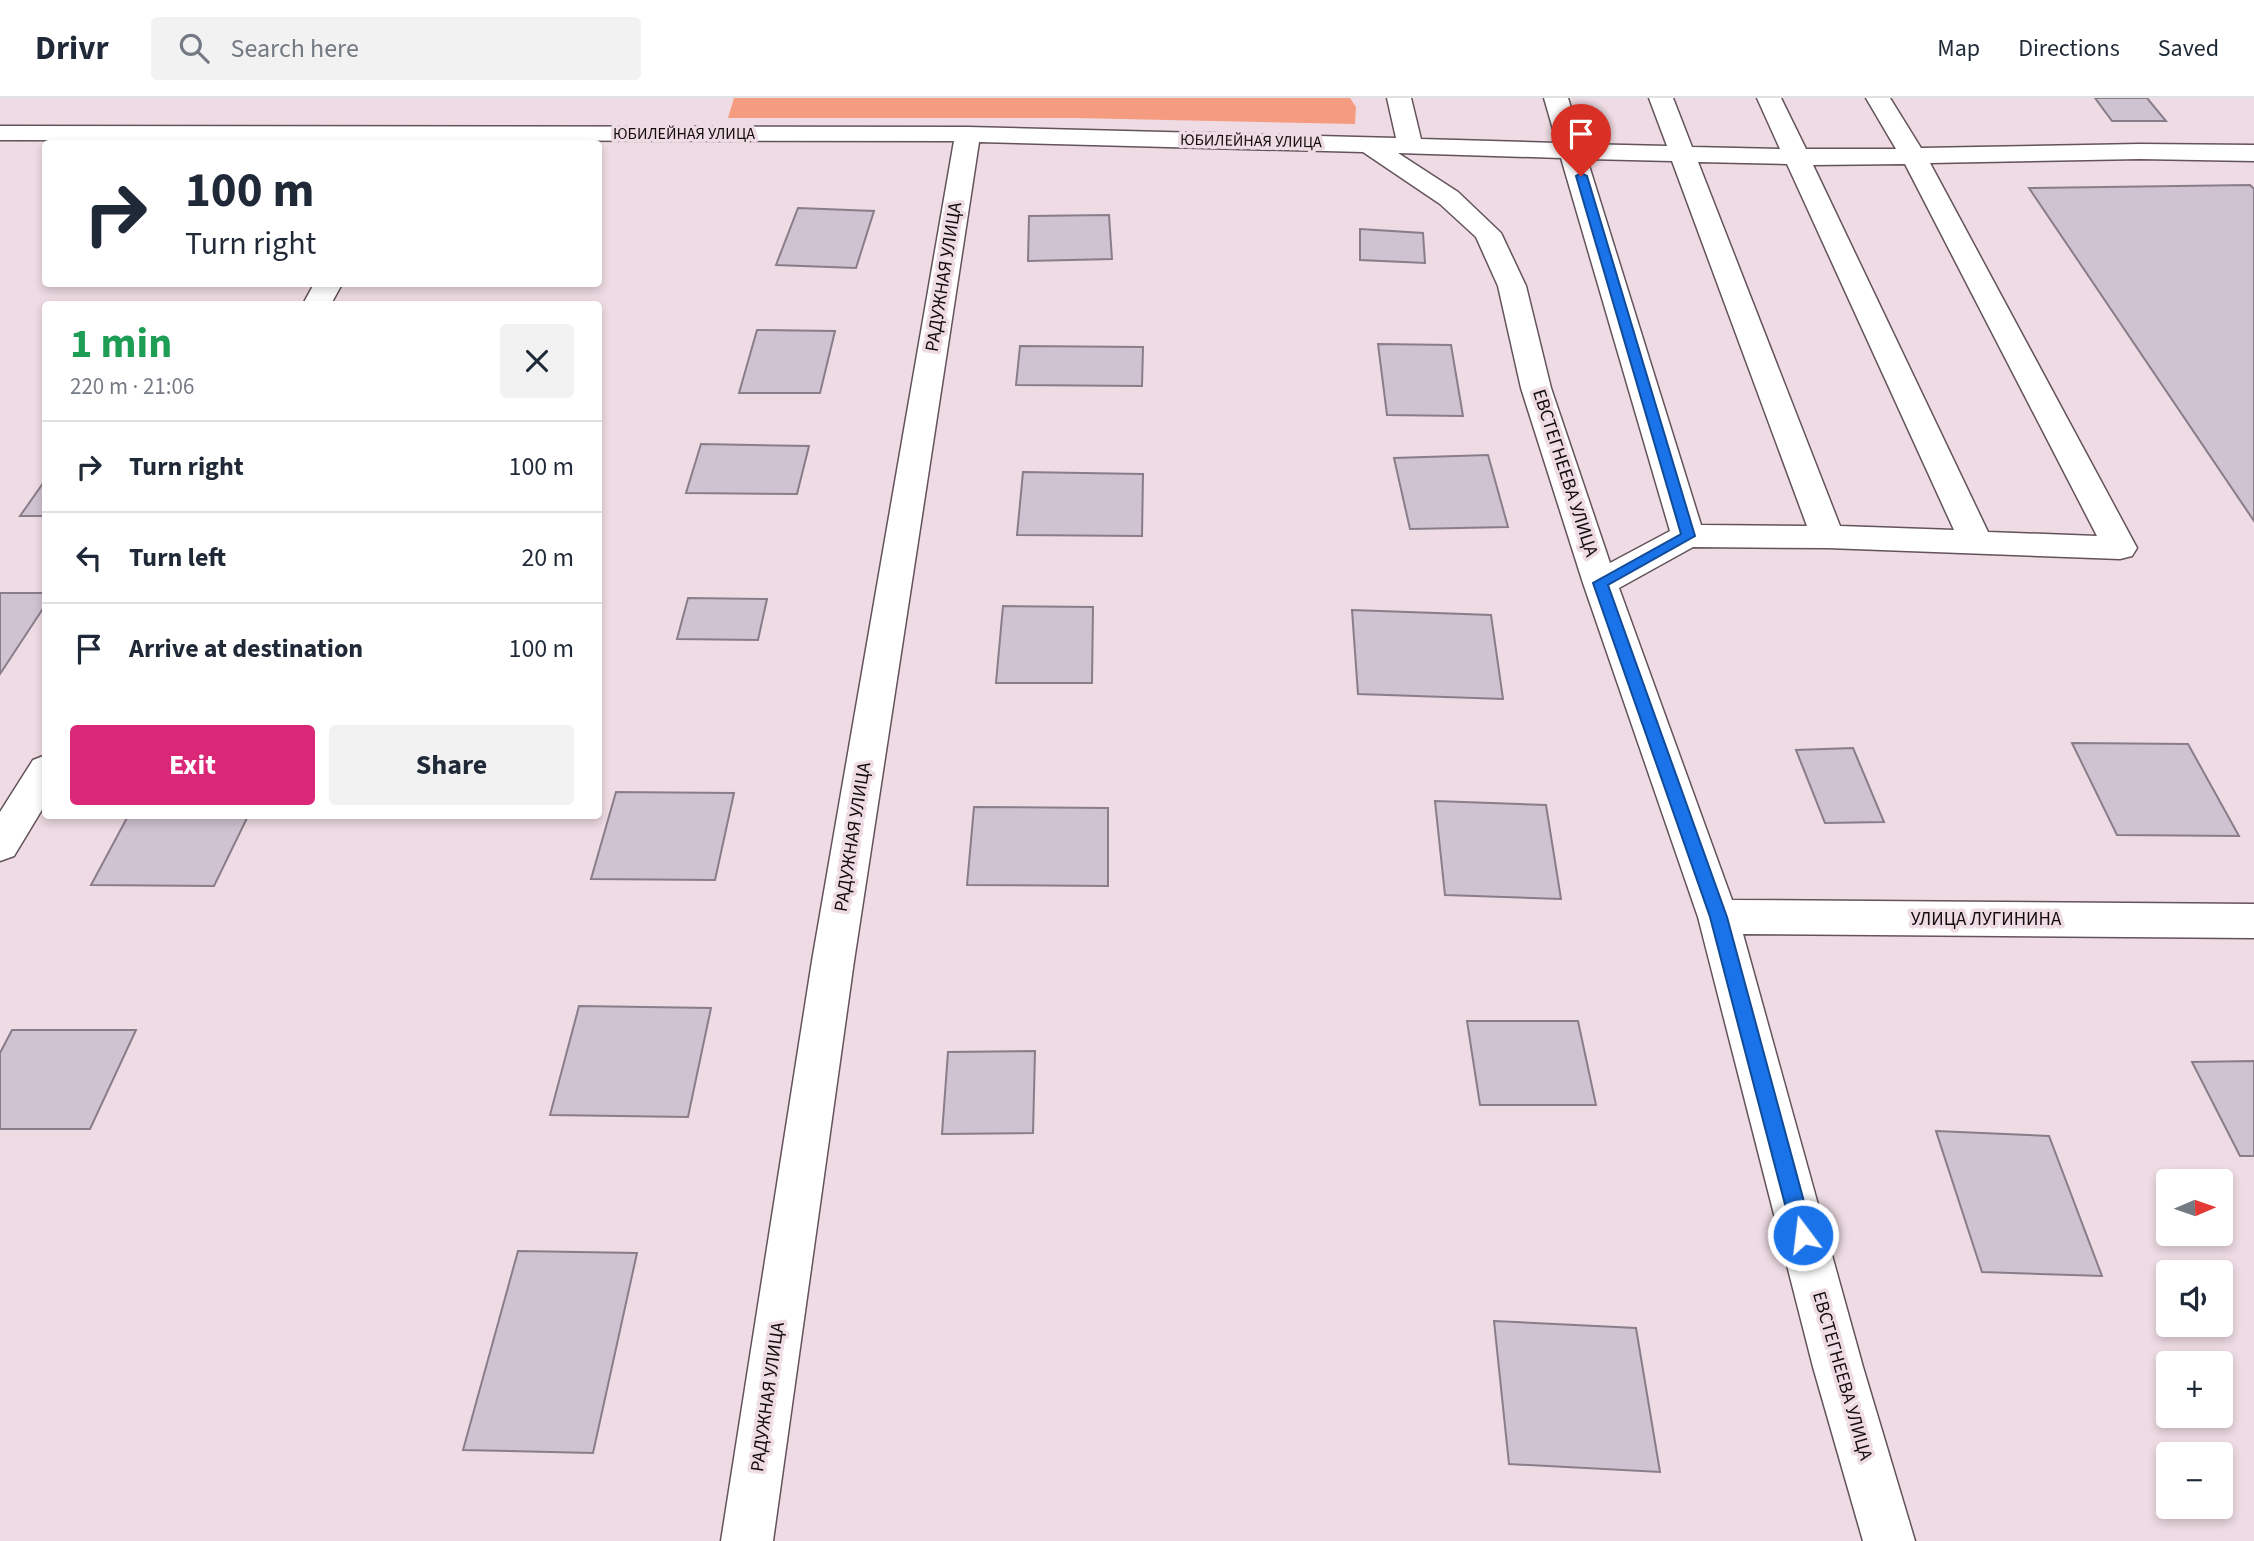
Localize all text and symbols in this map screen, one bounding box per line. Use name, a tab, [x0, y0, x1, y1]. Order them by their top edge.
search box	[151, 17, 641, 80]
text: Drivr	[35, 25, 109, 72]
icon: search	[175, 29, 213, 67]
text: Search here	[231, 30, 359, 67]
text: Map	[1937, 31, 1980, 66]
text: Directions	[2018, 31, 2120, 66]
text: Saved	[2158, 31, 2219, 66]
pin	[1551, 104, 1611, 176]
icon: arrive	[1562, 115, 1600, 153]
street label: ЮБИЛЕЙНАЯ УЛИЦА	[613, 123, 755, 145]
street label: ЮБИЛЕЙНАЯ УЛИЦА	[1180, 129, 1322, 153]
text: 100 m	[185, 156, 314, 226]
icon: right	[70, 168, 161, 259]
street label: РАДУЖНАЯ УЛИЦА	[919, 200, 969, 354]
text: Turn right	[185, 221, 316, 267]
text: 1 min	[70, 314, 172, 374]
button: close	[500, 324, 574, 398]
text: 220 m · 21:06	[70, 370, 194, 403]
street label: ЕВСТЕГНЕЕВА УЛИЦА	[1525, 386, 1605, 561]
icon: right	[70, 448, 108, 486]
text: Turn right	[129, 448, 244, 485]
text: 100 m	[508, 448, 574, 485]
icon: left	[70, 539, 108, 577]
text: Turn left	[129, 539, 226, 576]
text: 20 m	[521, 539, 574, 576]
icon: arrive	[70, 630, 108, 668]
text: Arrive at destination	[129, 630, 363, 667]
text: 100 m	[508, 630, 574, 667]
button: Exit	[70, 725, 315, 805]
button: Share	[329, 725, 574, 805]
street label: РАДУЖНАЯ УЛИЦА	[828, 760, 878, 914]
street label: УЛИЦА ЛУГИНИНА	[1911, 906, 2062, 933]
north arrow	[2156, 1169, 2233, 1246]
map controls	[2156, 1169, 2233, 1519]
position arrow	[1766, 1198, 1840, 1272]
button: sound	[2156, 1260, 2233, 1337]
street label: ЕВСТЕГНЕЕВА УЛИЦА	[1805, 1288, 1879, 1464]
street label: РАДУЖНАЯ УЛИЦА	[744, 1320, 792, 1474]
button: +	[2156, 1351, 2233, 1428]
button: −	[2156, 1442, 2233, 1519]

